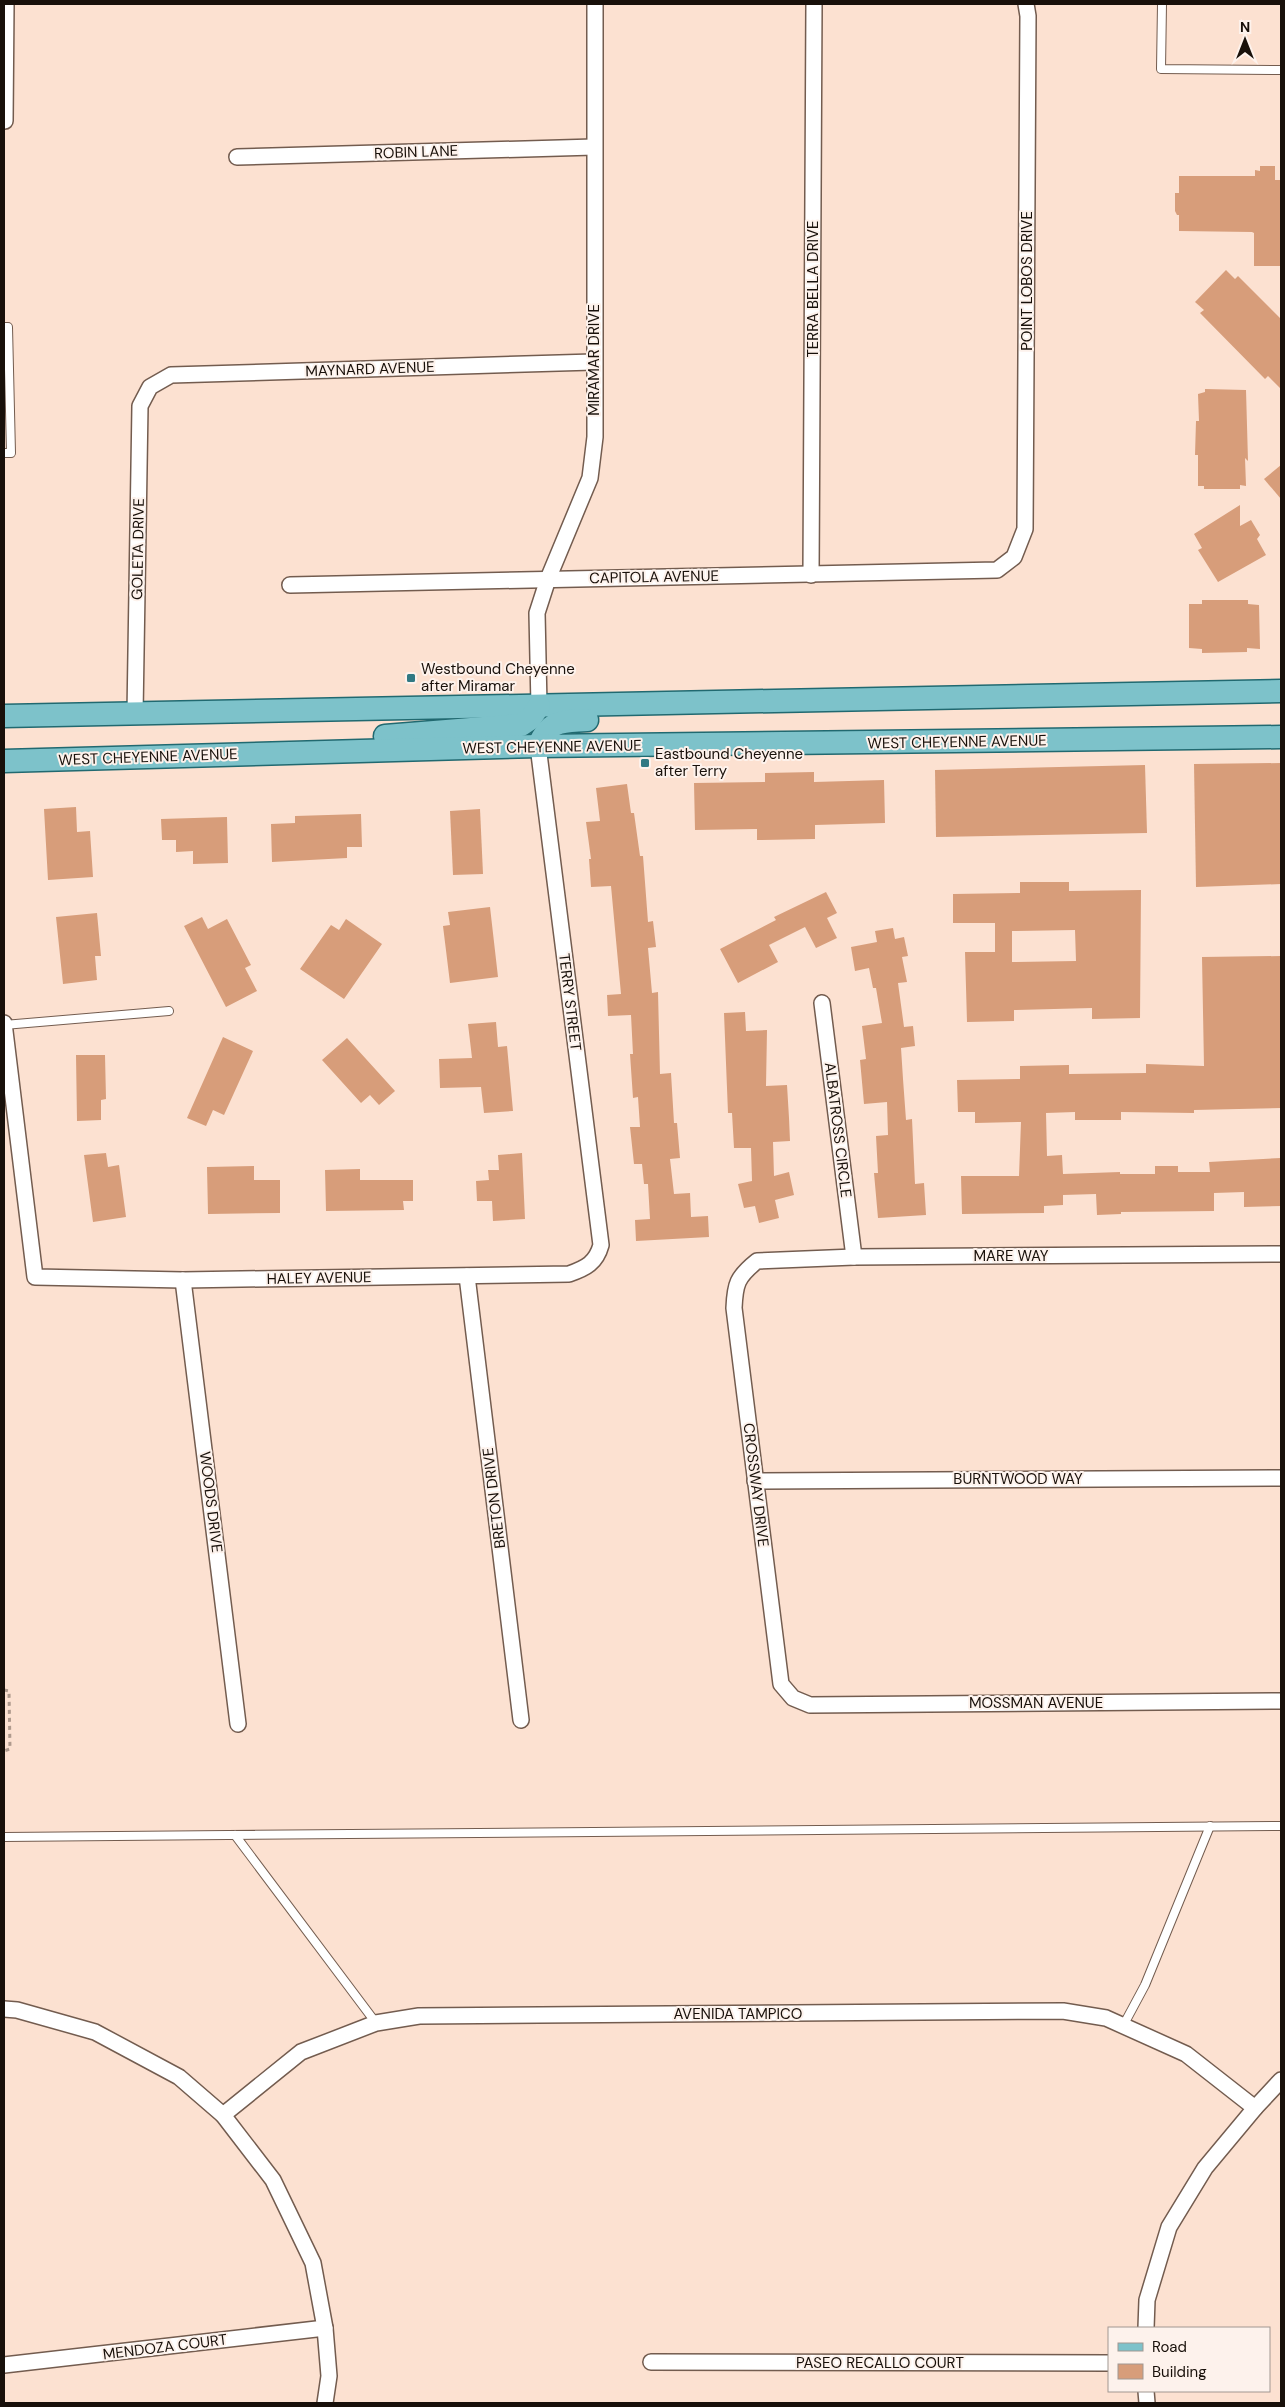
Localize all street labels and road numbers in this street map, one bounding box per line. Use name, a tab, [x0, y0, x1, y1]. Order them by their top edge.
street label: ROBIN LANE	[374, 141, 458, 163]
street label: POINT LOBOS DRIVE	[1017, 211, 1037, 351]
street label: TERRA BELLA DRIVE	[803, 220, 823, 358]
street label: MIRAMAR DRIVE	[584, 304, 604, 416]
street label: MAYNARD AVENUE	[305, 357, 435, 381]
street label: GOLETA DRIVE	[127, 498, 149, 600]
street label: CAPITOLA AVENUE	[589, 566, 719, 588]
street label: WEST CHEYENNE AVENUE	[867, 730, 1047, 754]
street label: WEST CHEYENNE AVENUE	[462, 735, 642, 759]
street label: WEST CHEYENNE AVENUE	[58, 744, 238, 770]
street label: TERRY STREET	[554, 952, 586, 1052]
street label: ALBATROSS CIRCLE	[820, 1061, 856, 1199]
street label: MARE WAY	[974, 1246, 1049, 1266]
street label: HALEY AVENUE	[266, 1267, 372, 1289]
street label: CROSSWAY DRIVE	[738, 1422, 774, 1548]
street label: BRETON DRIVE	[478, 1446, 510, 1550]
street label: WOODS DRIVE	[195, 1450, 227, 1554]
street label: BURNTWOOD WAY	[953, 1469, 1083, 1489]
street label: MOSSMAN AVENUE	[969, 1693, 1103, 1713]
street label: AVENIDA TAMPICO	[674, 2004, 802, 2024]
street label: MENDOZA COURT	[102, 2329, 228, 2365]
street label: PASEO RECALLO COURT	[796, 2353, 964, 2373]

